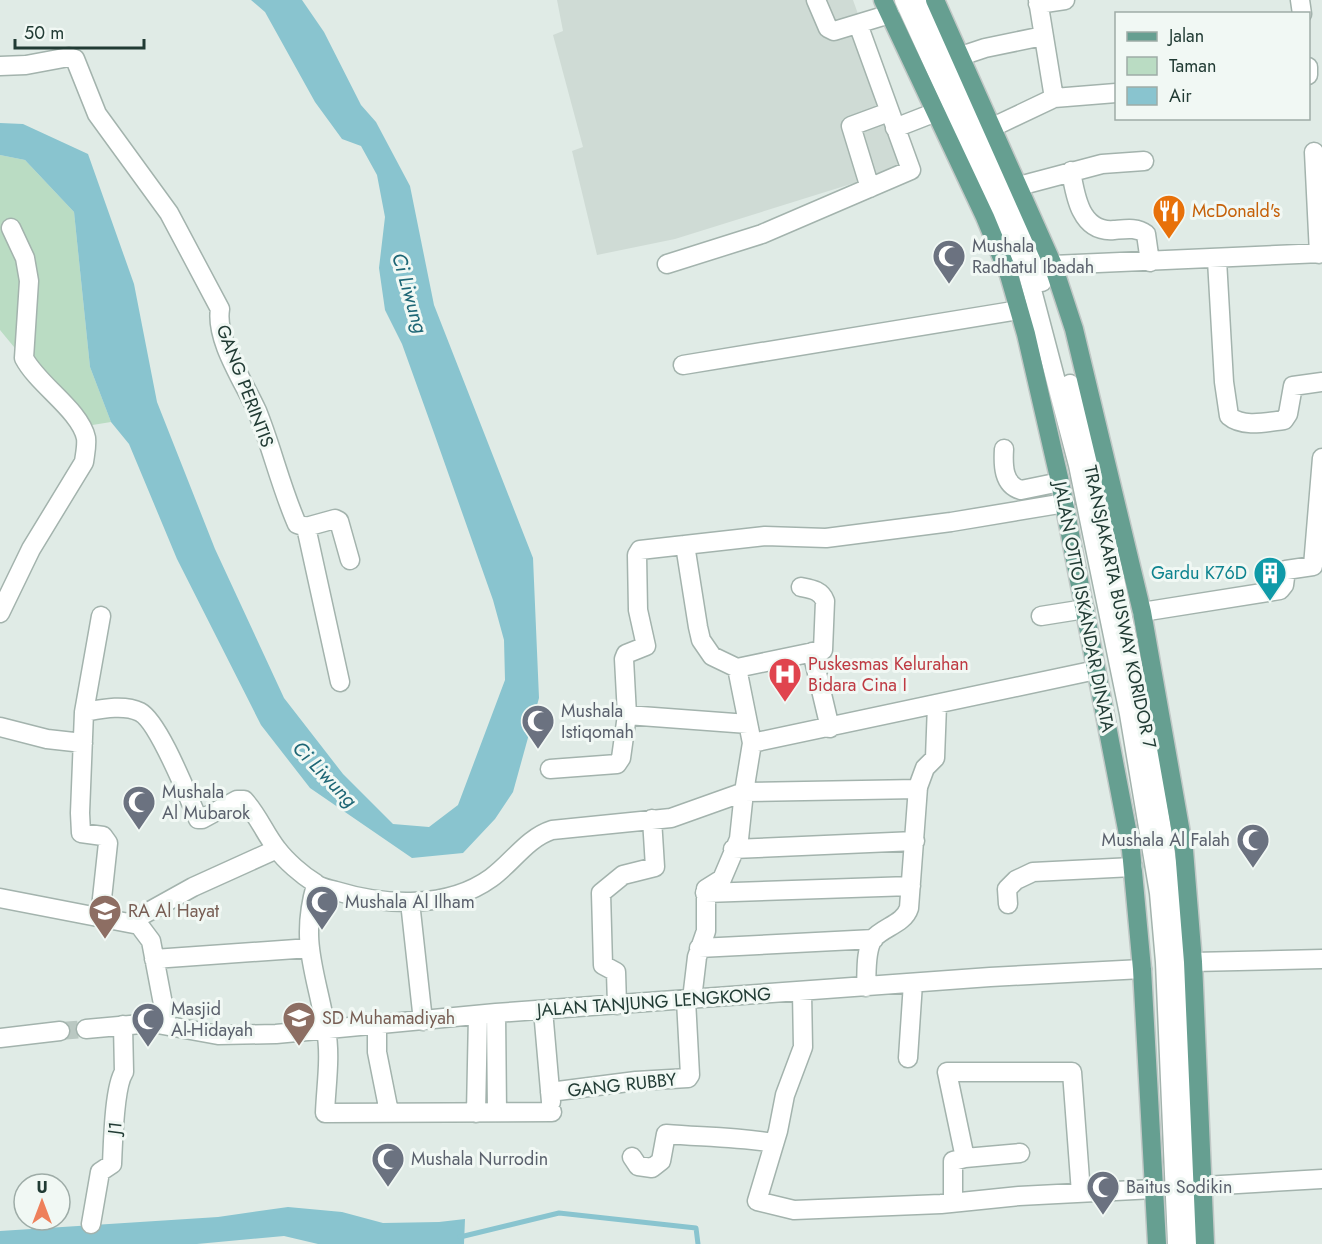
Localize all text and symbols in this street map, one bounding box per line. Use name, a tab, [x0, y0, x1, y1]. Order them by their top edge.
scale bar	[15, 12, 144, 50]
legend	[1115, 12, 1310, 120]
text: 50 m	[24, 20, 64, 46]
text: Jalan	[1167, 23, 1204, 49]
text: Taman	[1169, 53, 1216, 79]
text: Air	[1169, 83, 1193, 109]
restaurant icon: McDonald's	[1151, 193, 1187, 240]
place label: McDonald's	[1192, 198, 1280, 224]
place label: Mushala Radhatul Ibadah	[972, 233, 1094, 280]
mosque icon: Mushala Radhatul Ibadah	[931, 238, 967, 285]
water label: Ci Liwung	[384, 249, 435, 337]
street label: GANG PERINTIS	[210, 321, 280, 451]
street label: TRANSJAKARTA BUSWAY KORIDOR 7	[1077, 463, 1163, 752]
street label: JALAN OTTO ISKANDAR DINATA	[1047, 478, 1121, 735]
building icon: Gardu K76D	[1252, 555, 1288, 602]
place label: Gardu K76D	[1151, 560, 1247, 586]
place label: Puskesmas Kelurahan Bidara Cina I	[808, 651, 969, 698]
hospital icon: Puskesmas Kelurahan Bidara Cina I	[767, 656, 803, 703]
place label: Mushala Istiqomah	[561, 698, 634, 745]
mosque icon: Mushala Istiqomah	[520, 703, 556, 750]
water label: Ci Liwung	[285, 735, 364, 814]
place label: Mushala Al Mubarok	[162, 779, 250, 826]
mosque icon: Mushala Al Mubarok	[121, 784, 157, 831]
mosque icon: Mushala Al Falah	[1235, 822, 1271, 869]
place label: Mushala Al Falah	[1102, 827, 1230, 853]
mosque icon: Mushala Al Ilham	[304, 884, 340, 931]
place label: Mushala Al Ilham	[345, 889, 475, 915]
school or university icon: RA Al Hayat	[87, 893, 123, 940]
place label: RA Al Hayat	[128, 898, 220, 924]
street label: JALAN TANJUNG LENGKONG	[534, 981, 772, 1023]
place label: Masjid Al-Hidayah	[171, 996, 253, 1043]
school or university icon: SD Muhamadiyah	[281, 1000, 317, 1047]
mosque icon: Masjid Al-Hidayah	[130, 1001, 166, 1048]
place label: SD Muhamadiyah	[322, 1005, 455, 1031]
street label: GANG RUBBY	[566, 1066, 679, 1104]
street label: J1	[101, 1120, 129, 1138]
mosque icon: Mushala Nurrodin	[370, 1141, 406, 1188]
place label: Mushala Nurrodin	[411, 1146, 548, 1172]
mosque icon: Baitus Sodikin	[1085, 1169, 1121, 1216]
north arrow	[12, 1172, 72, 1232]
place label: Baitus Sodikin	[1126, 1174, 1233, 1200]
text: U	[36, 1176, 48, 1199]

